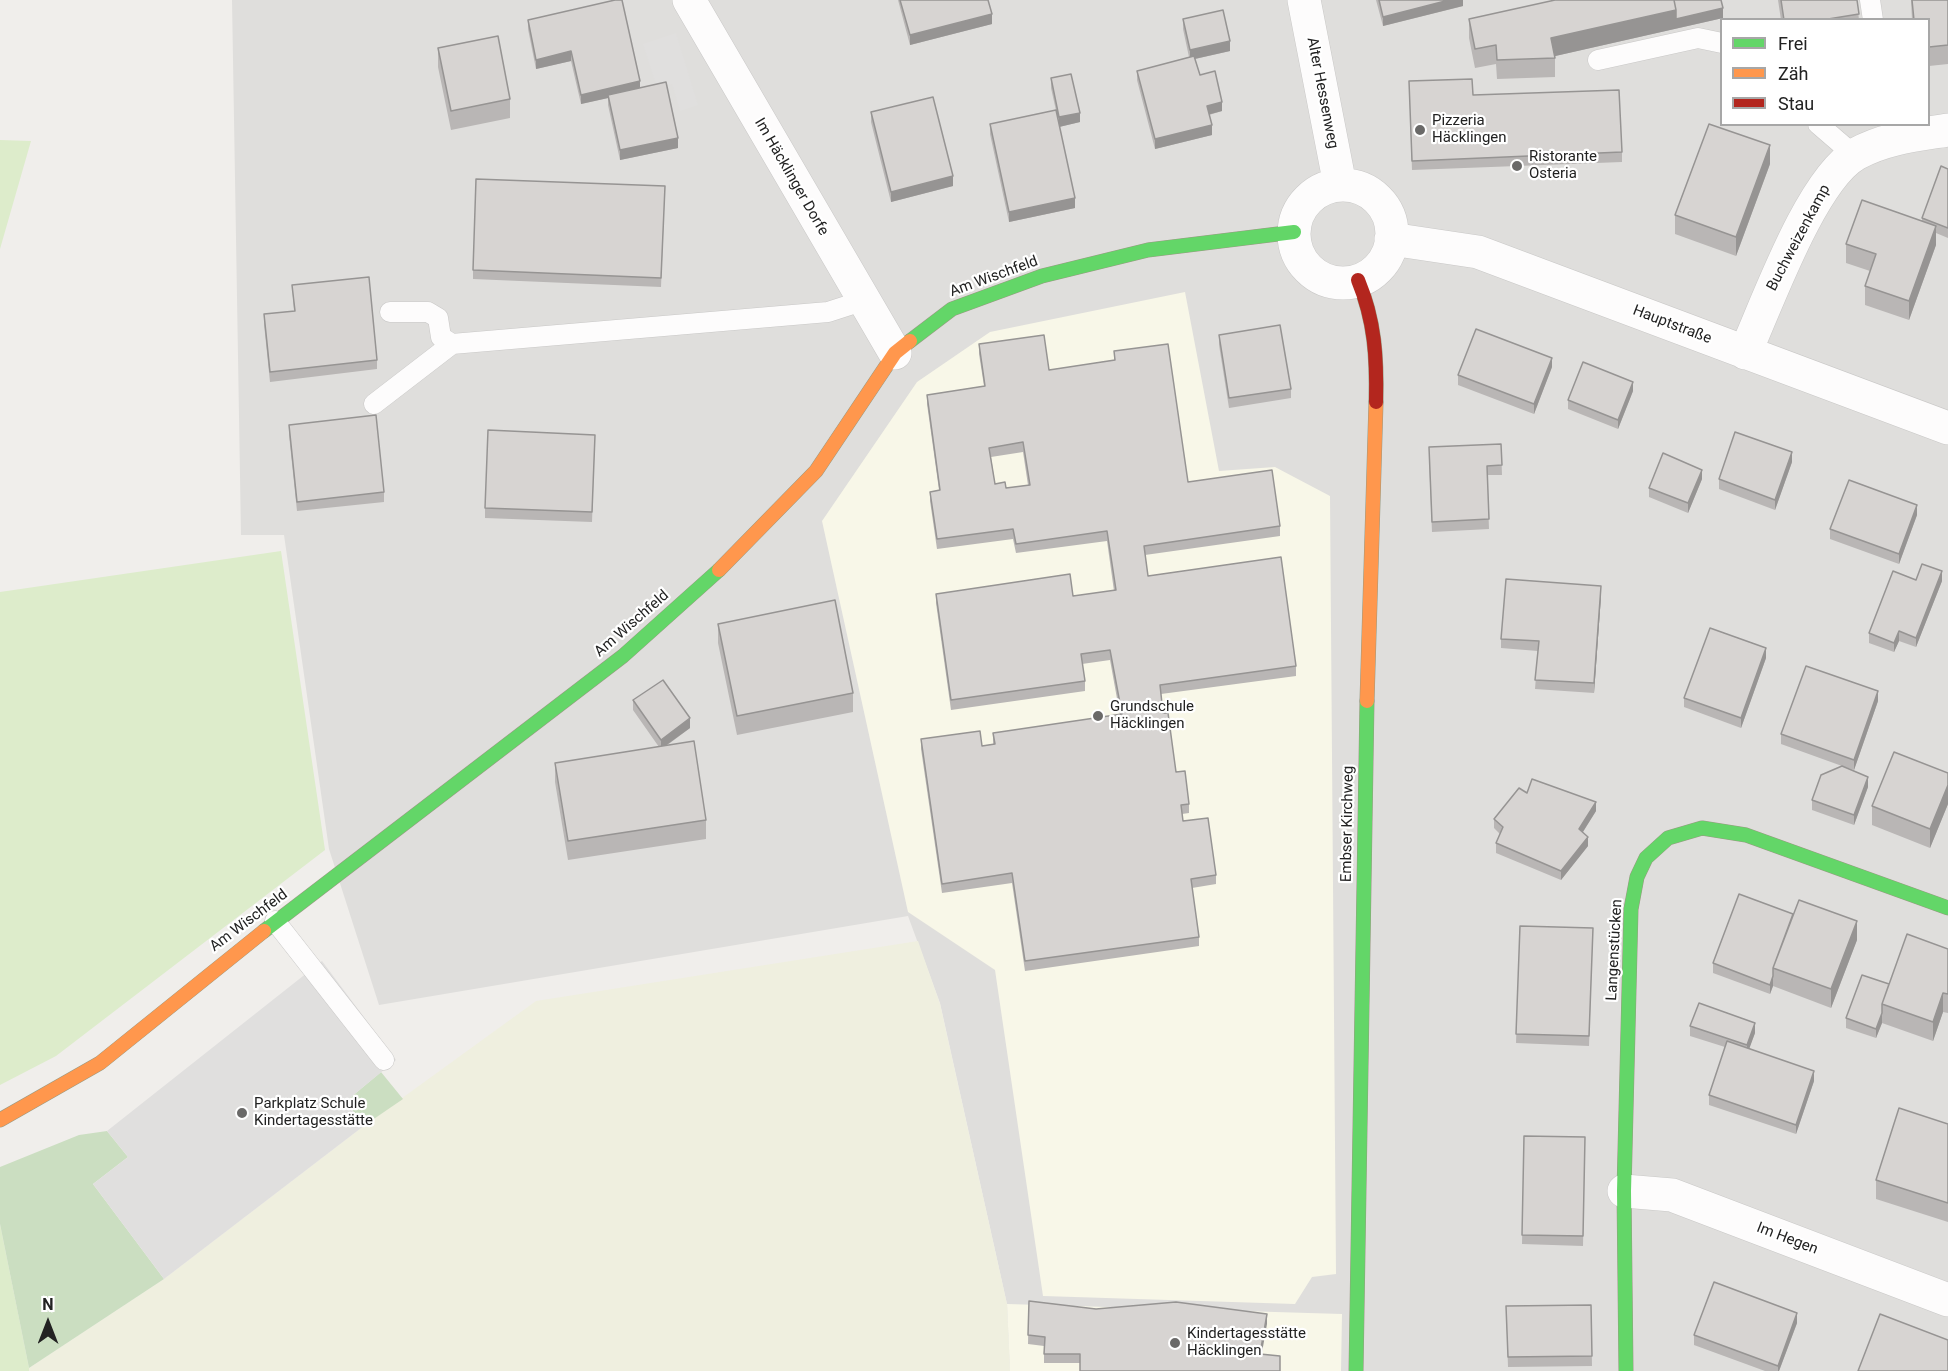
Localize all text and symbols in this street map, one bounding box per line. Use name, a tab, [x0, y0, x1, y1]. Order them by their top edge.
legend	[1720, 18, 1930, 126]
text: Frei	[1778, 33, 1808, 54]
street label: Alter Hessenweg	[1302, 36, 1342, 150]
text: Zäh	[1778, 63, 1809, 84]
text: Stau	[1778, 93, 1814, 114]
place label: Pizzeria Häcklingen	[1432, 112, 1507, 147]
street label: Im Häcklinger Dorfe	[750, 115, 832, 239]
marker: Pizzeria Häcklingen	[1413, 123, 1427, 137]
place label: Ristorante Osteria	[1529, 148, 1597, 183]
marker: Ristorante Osteria	[1510, 159, 1524, 173]
street label: Buchweizenkamp	[1763, 182, 1835, 294]
street label: Am Wischfeld	[947, 253, 1041, 301]
street label: Hauptstraße	[1630, 302, 1714, 348]
street label: Am Wischfeld	[591, 587, 673, 661]
place label: Grundschule Häcklingen	[1110, 698, 1194, 733]
marker: Grundschule Häcklingen	[1091, 709, 1105, 723]
street label: Embser Kirchweg	[1338, 766, 1358, 882]
street label: Am Wischfeld	[207, 886, 291, 956]
street label: Langenstücken	[1603, 899, 1627, 1001]
place label: Parkplatz Schule Kindertagesstätte	[254, 1095, 373, 1130]
marker: Parkplatz Schule Kindertagesstätte	[235, 1106, 249, 1120]
street label: Im Hegen	[1754, 1219, 1820, 1259]
north arrow	[18, 1293, 78, 1353]
text: N	[42, 1295, 54, 1314]
place label: Kindertagesstätte Häcklingen	[1187, 1325, 1306, 1360]
marker: Kindertagesstätte Häcklingen	[1168, 1336, 1182, 1350]

